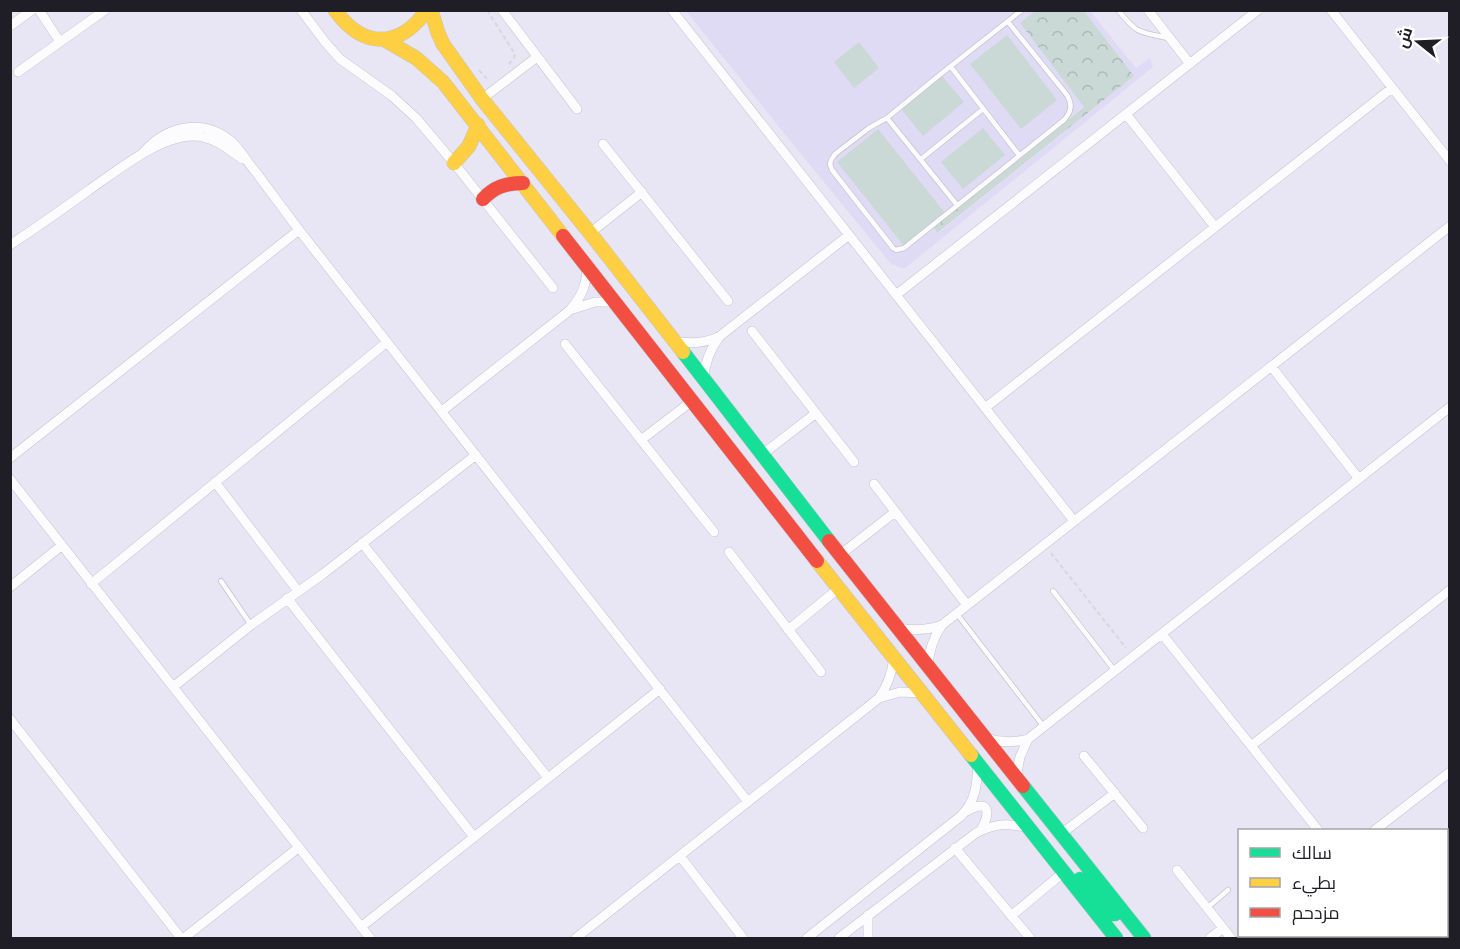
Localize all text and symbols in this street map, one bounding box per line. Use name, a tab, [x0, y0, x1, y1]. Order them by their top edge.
north arrow	[1388, 12, 1448, 72]
text: ش	[1392, 25, 1416, 50]
legend	[1238, 829, 1448, 937]
text: سالك	[1292, 842, 1332, 863]
text: بطيء	[1292, 872, 1336, 897]
text: مزدحم	[1292, 902, 1340, 925]

